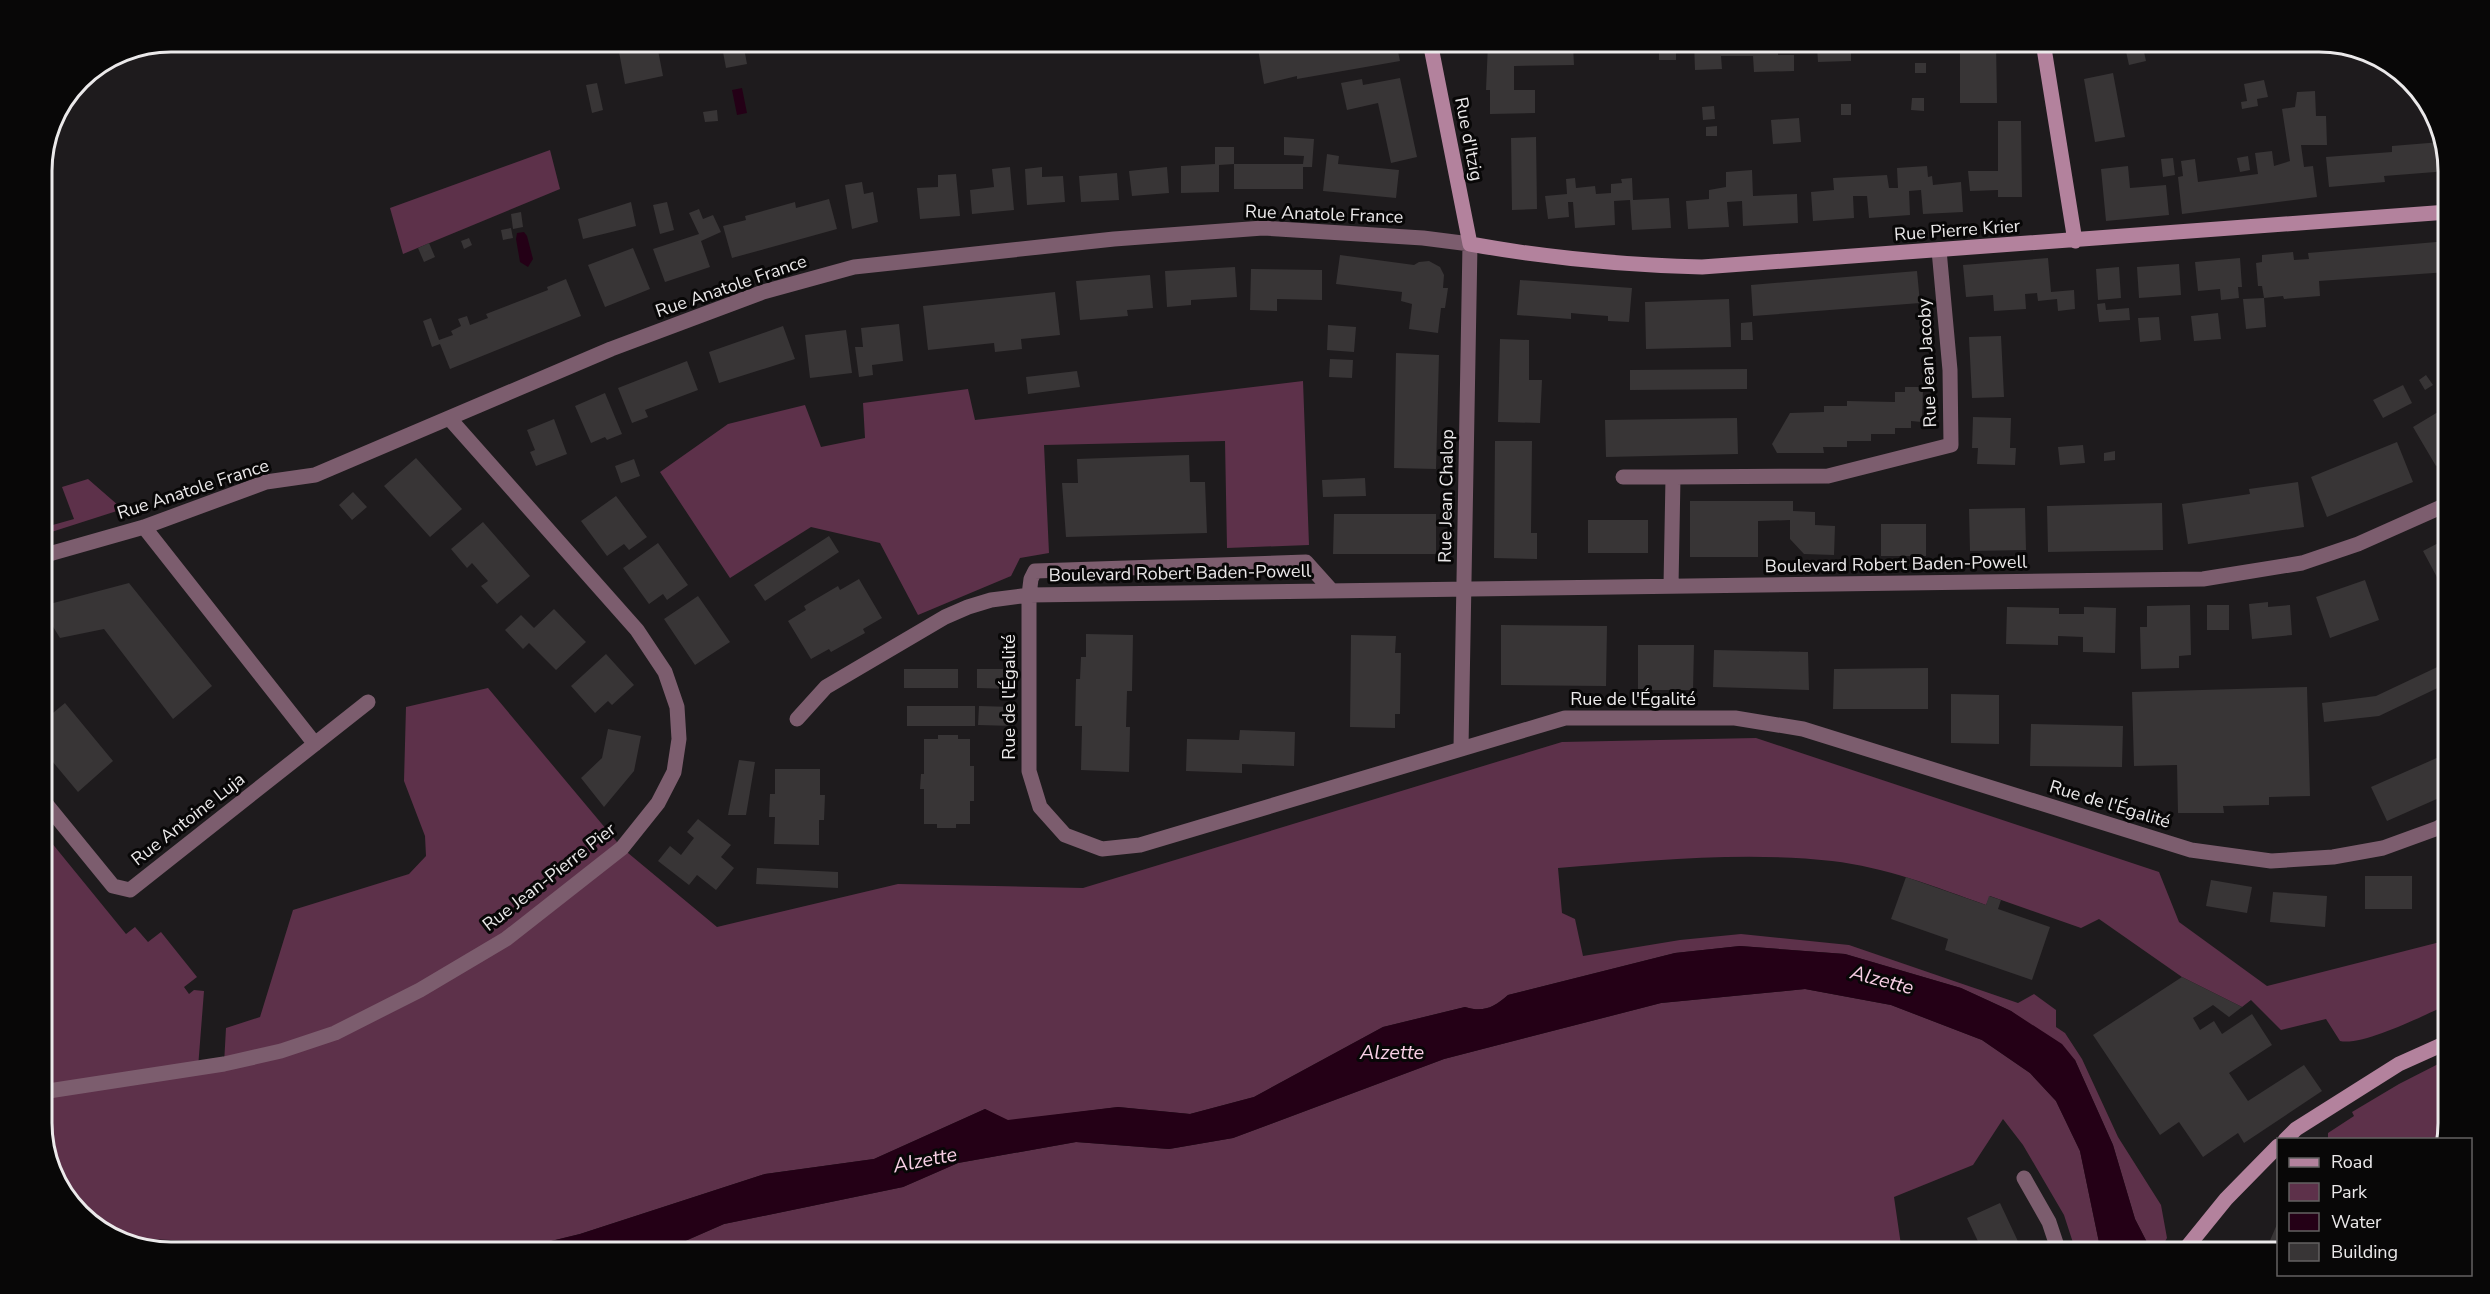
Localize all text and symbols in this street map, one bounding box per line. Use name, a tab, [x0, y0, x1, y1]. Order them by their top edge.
street label: Rue d'Itzig	[1449, 95, 1489, 183]
street label: Rue Anatole France	[1244, 199, 1404, 229]
street label: Rue Pierre Krier	[1893, 214, 2021, 246]
street label: Rue Anatole France	[652, 249, 810, 323]
street label: Rue Jean Jacoby	[1912, 297, 1942, 428]
street label: Rue Jean Chalop	[1433, 429, 1459, 563]
street label: Rue Anatole France	[114, 453, 272, 525]
street label: Boulevard Robert Baden-Powell	[1765, 550, 2028, 578]
street label: Boulevard Robert Baden-Powell	[1049, 559, 1312, 587]
street label: Rue de l'Égalité	[997, 634, 1021, 760]
street label: Rue de l'Égalité	[1570, 687, 1696, 711]
street label: Rue Antoine Luja	[126, 767, 250, 871]
street label: Rue de l'Égalité	[2046, 774, 2174, 834]
street label: Rue Jean-Pierre Pier	[477, 817, 621, 937]
water label: Alzette	[1846, 958, 1917, 1001]
water label: Alzette	[1359, 1039, 1425, 1066]
legend	[2277, 1138, 2472, 1276]
water label: Alzette	[890, 1141, 960, 1180]
text: Road	[2331, 1150, 2373, 1174]
text: Park	[2331, 1180, 2368, 1204]
text: Water	[2331, 1210, 2382, 1234]
text: Building	[2331, 1240, 2398, 1264]

